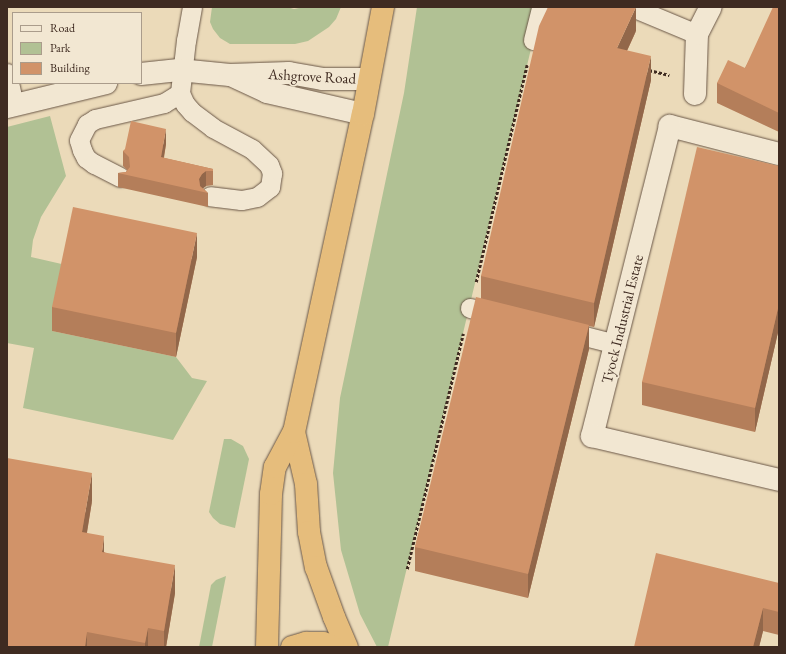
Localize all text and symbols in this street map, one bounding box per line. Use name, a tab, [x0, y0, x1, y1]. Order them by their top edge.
legend	[12, 12, 142, 84]
text: Road	[50, 20, 75, 36]
text: Park	[50, 40, 70, 56]
text: Building	[50, 60, 90, 76]
street label: Ashgrove Road	[268, 65, 356, 87]
street label: Tyock Industrial Estate	[597, 253, 647, 385]

